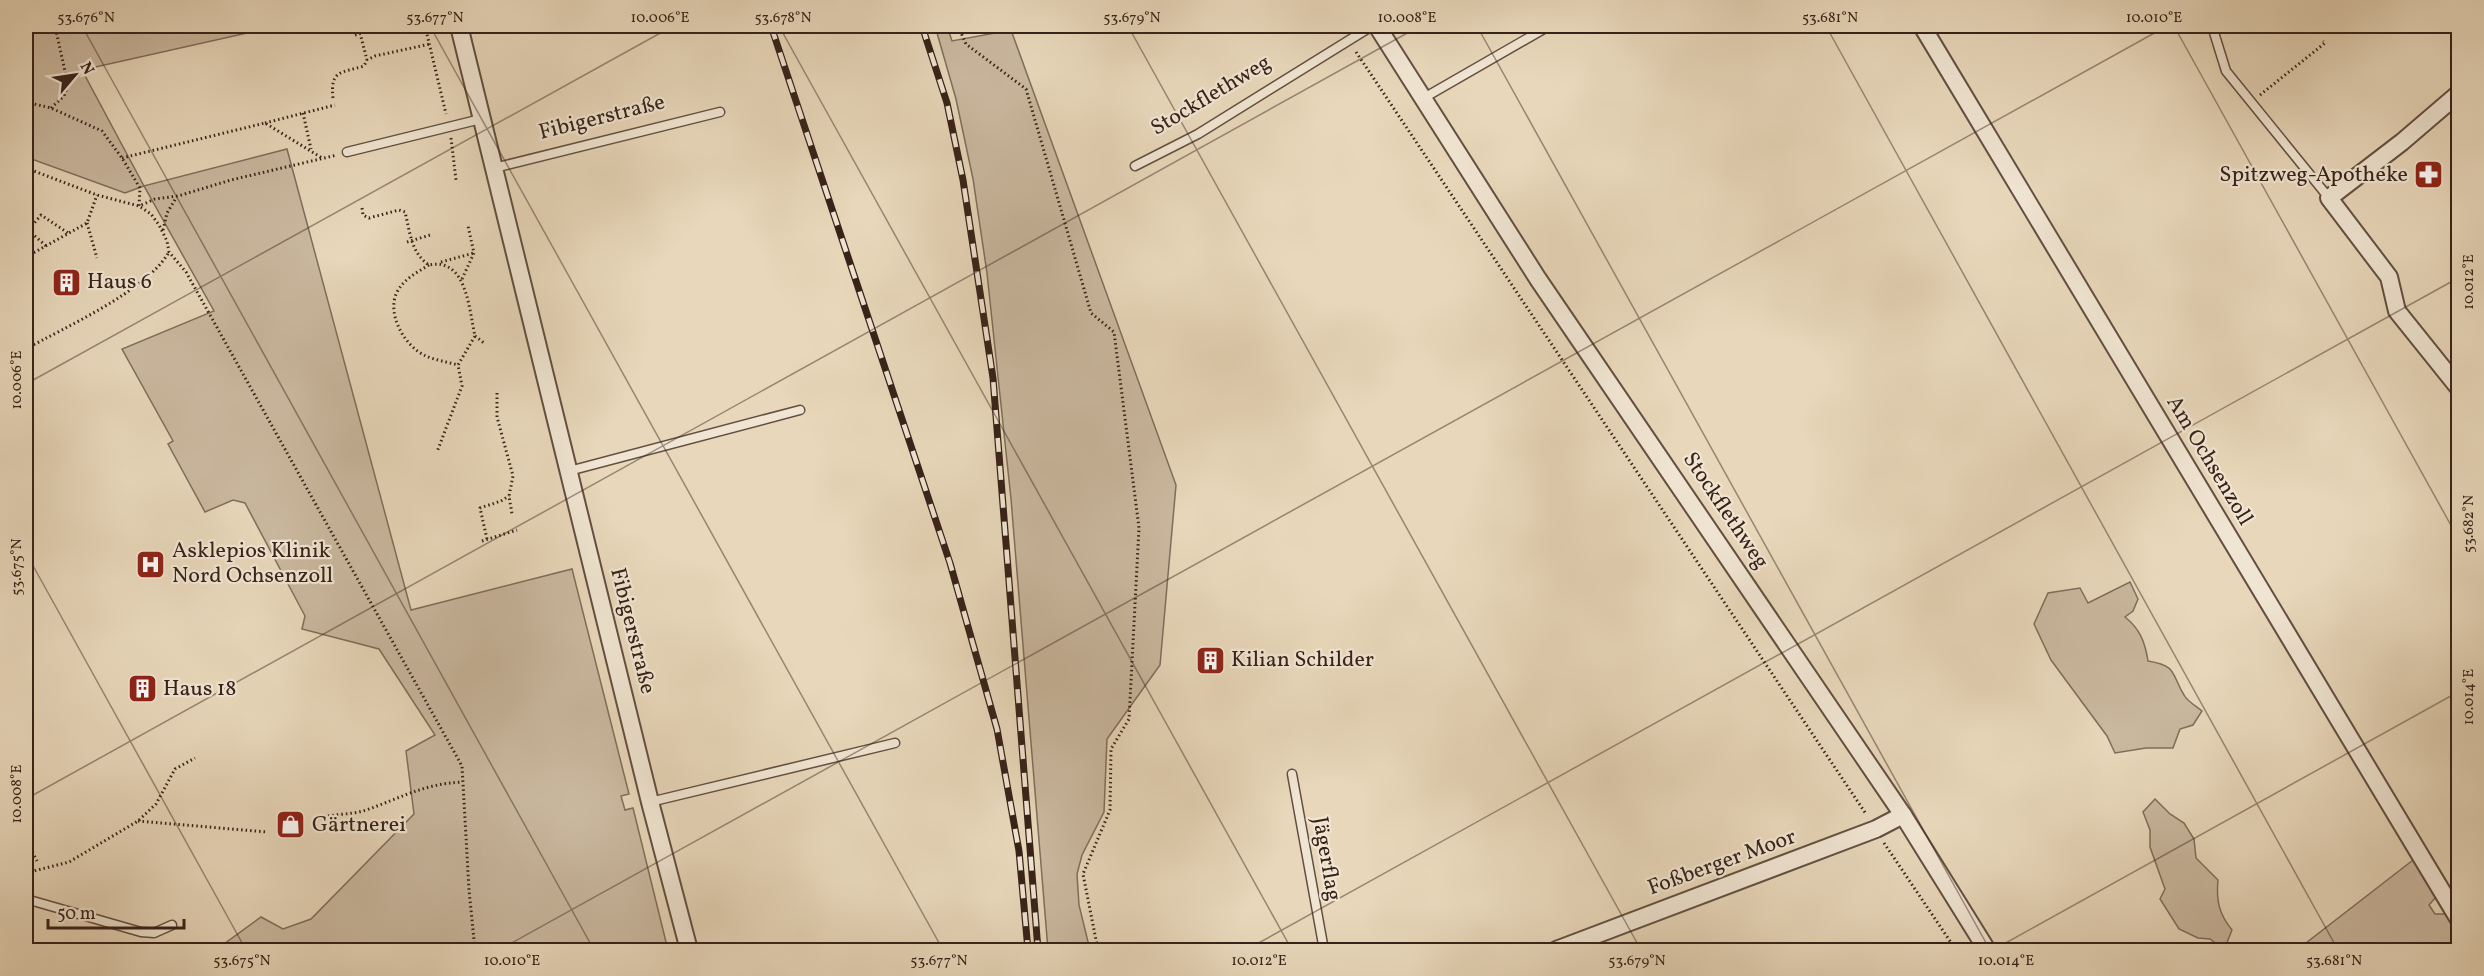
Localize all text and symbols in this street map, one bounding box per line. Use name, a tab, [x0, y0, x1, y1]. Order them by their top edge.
text: 53.676°N	[57, 8, 115, 29]
text: 53.677°N	[406, 8, 464, 29]
text: 10.006°E	[630, 8, 690, 29]
text: 53.678°N	[754, 8, 812, 29]
text: 53.679°N	[1103, 8, 1161, 29]
text: 10.008°E	[1378, 8, 1436, 29]
text: 53.681°N	[1802, 8, 1858, 29]
text: 10.010°E	[2126, 8, 2182, 29]
north arrow	[45, 45, 105, 105]
street label: Stockflethweg	[1145, 48, 1277, 144]
text: N	[74, 58, 99, 79]
street label: Fibigerstraße	[536, 87, 668, 149]
pharmacy icon: Spitzweg-Apotheke	[2413, 159, 2445, 191]
place label: Spitzweg-Apotheke	[2219, 160, 2408, 191]
text: 10.012°E	[2459, 254, 2480, 310]
building icon: Haus 6	[50, 266, 82, 298]
place label: Haus 6	[87, 267, 152, 298]
text: 10.006°E	[7, 350, 28, 410]
street label: Am Ochsenzoll	[2158, 390, 2260, 532]
street label: Stockflethweg	[1674, 446, 1776, 576]
text: 53.682°N	[2459, 495, 2480, 553]
place label: Asklepios Klinik Nord Ochsenzoll	[172, 536, 333, 592]
text: 53.675°N	[7, 538, 28, 596]
hospital icon: Asklepios Klinik Nord Ochsenzoll	[135, 548, 167, 580]
street label: Fibigerstraße	[601, 565, 663, 697]
building icon: Kilian Schilder	[1194, 644, 1226, 676]
place label: Kilian Schilder	[1231, 645, 1374, 676]
text: 10.014°E	[2459, 669, 2480, 725]
building icon: Haus 18	[126, 673, 158, 705]
place label: Haus 18	[163, 674, 236, 705]
text: 10.008°E	[7, 765, 28, 823]
shop icon: Gärtnerei	[275, 809, 307, 841]
place label: Gärtnerei	[312, 810, 406, 841]
street label: Jägerflag	[1303, 814, 1349, 904]
street label: Foßberger Moor	[1644, 822, 1800, 904]
scale bar	[48, 892, 184, 930]
text: 50 m	[57, 902, 96, 927]
text: 53.675°N	[213, 951, 271, 972]
text: 10.010°E	[484, 951, 540, 972]
text: 53.677°N	[910, 951, 968, 972]
text: 10.012°E	[1231, 951, 1287, 972]
text: 53.679°N	[1608, 951, 1666, 972]
text: 10.014°E	[1978, 951, 2034, 972]
text: 53.681°N	[2306, 951, 2362, 972]

